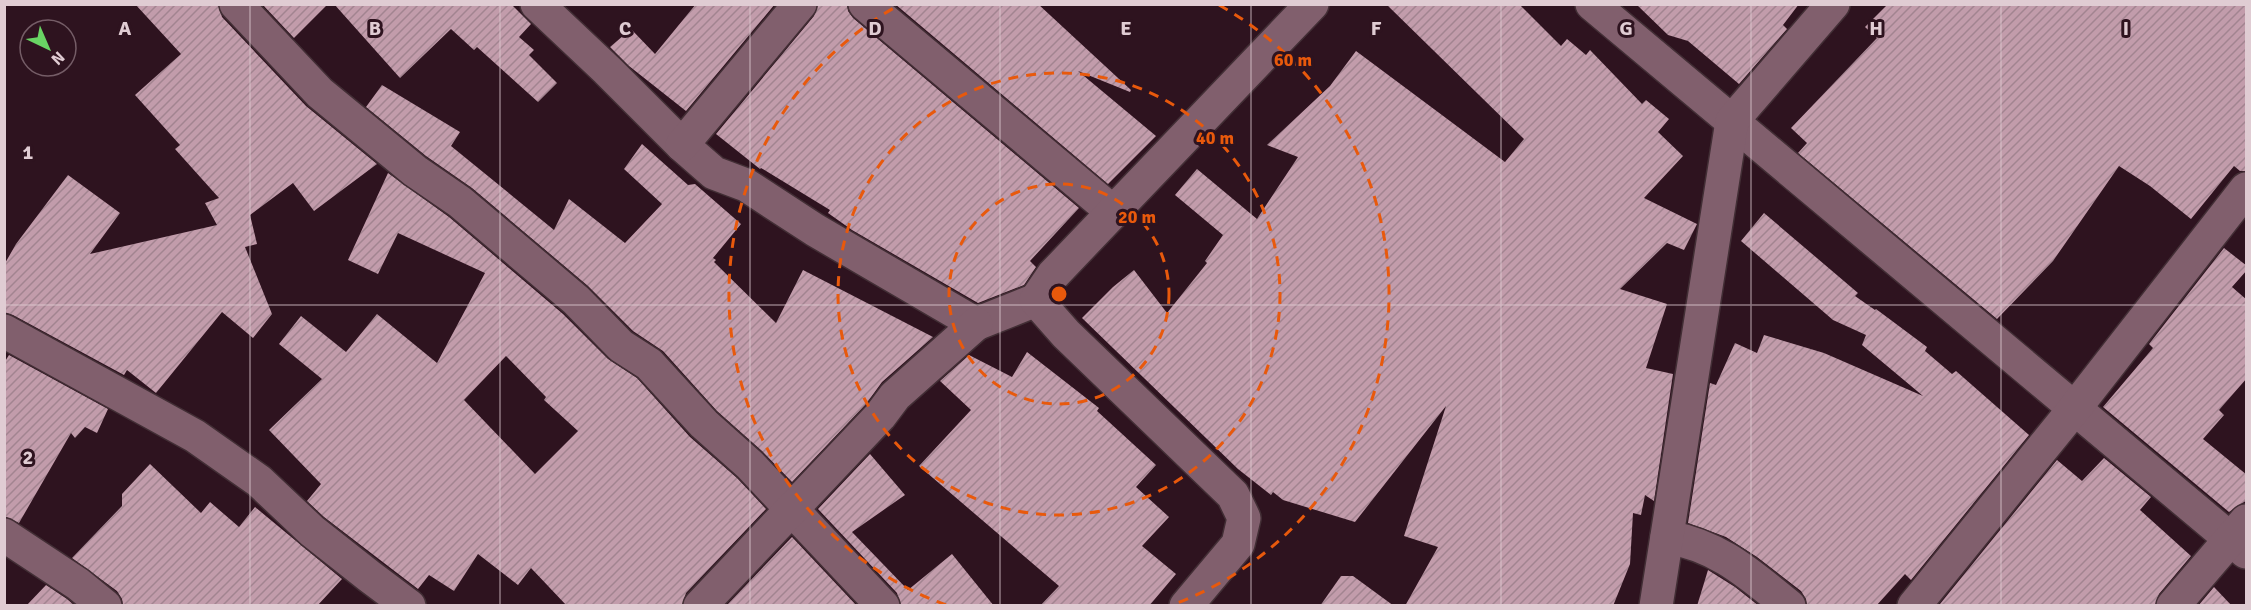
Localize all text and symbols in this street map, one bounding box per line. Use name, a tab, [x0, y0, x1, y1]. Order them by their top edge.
text: A	[119, 16, 132, 41]
text: B	[369, 16, 381, 41]
text: C	[619, 16, 631, 41]
text: D	[868, 16, 882, 41]
text: E	[1120, 16, 1132, 41]
text: F	[1371, 16, 1382, 41]
text: G	[1619, 16, 1633, 41]
text: H	[1869, 16, 1883, 41]
text: I	[2123, 16, 2129, 41]
north arrow	[18, 18, 78, 78]
text: N	[47, 47, 69, 69]
text: 60 m	[1274, 49, 1312, 71]
text: 40 m	[1196, 127, 1234, 149]
text: 1	[23, 140, 34, 165]
text: 20 m	[1118, 206, 1156, 228]
centre of rings	[1049, 284, 1069, 304]
text: 2	[23, 445, 33, 470]

